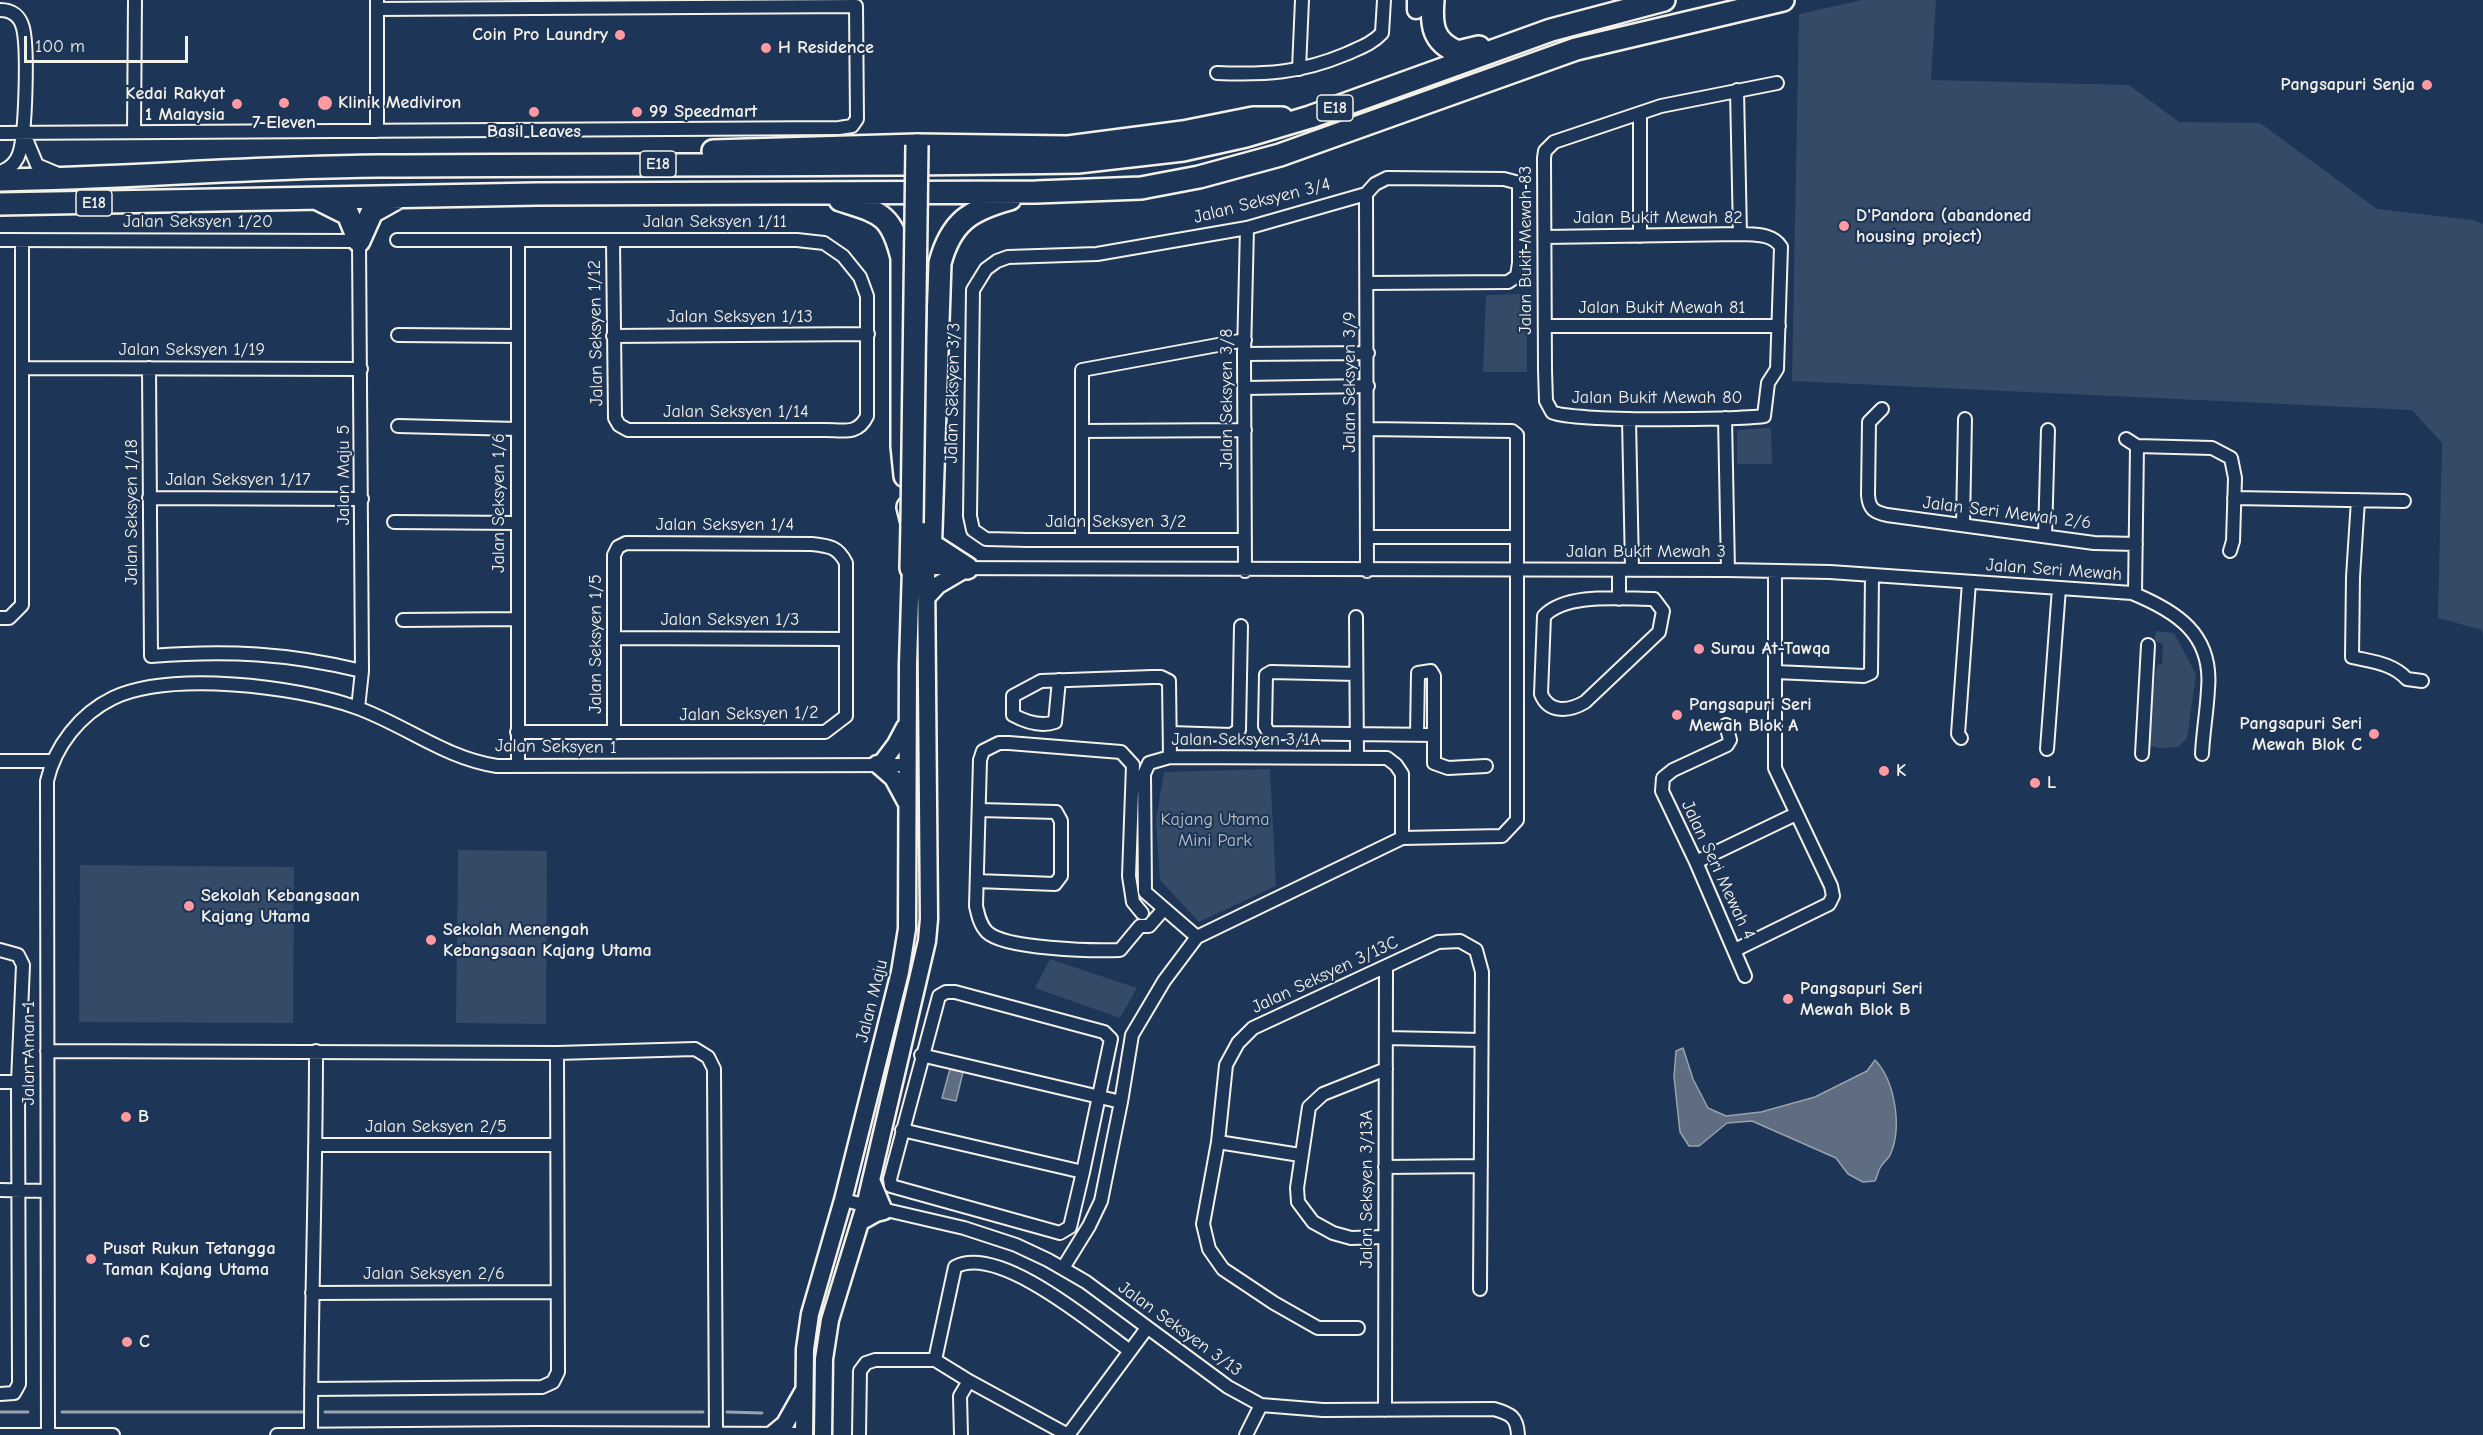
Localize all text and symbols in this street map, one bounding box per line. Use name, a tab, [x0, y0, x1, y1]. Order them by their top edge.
scale bar	[27, 24, 190, 62]
place label: Coin Pro Laundry	[472, 24, 608, 46]
marker: Coin Pro Laundry	[613, 28, 627, 42]
text: 100 m	[35, 36, 85, 57]
place label: H Residence	[778, 37, 874, 59]
marker: H Residence	[759, 41, 773, 55]
place label: Pangsapuri Senja	[2280, 74, 2415, 96]
marker: Pangsapuri Senja	[2420, 78, 2434, 92]
place label: Kedai Rakyat 1 Malaysia	[125, 83, 225, 125]
place label: Klinik Mediviron	[338, 92, 461, 114]
marker: Klinik Mediviron	[316, 94, 334, 112]
road number: E18	[1317, 95, 1353, 121]
marker: 7-Eleven	[277, 96, 291, 110]
marker: Kedai Rakyat 1 Malaysia	[230, 97, 244, 111]
place label: 99 Speedmart	[649, 101, 757, 123]
marker: Basil Leaves	[527, 105, 541, 119]
marker: 99 Speedmart	[630, 105, 644, 119]
place label: 7-Eleven	[252, 112, 316, 134]
place label: Basil Leaves	[487, 121, 581, 143]
road number: E18	[640, 151, 676, 177]
street label: Jalan Bukit Mewah 83	[1515, 166, 1537, 334]
street label: Jalan Seksyen 3/4	[1191, 174, 1333, 228]
road number: E18	[76, 190, 112, 216]
place label: D'Pandora (abandoned housing project)	[1856, 205, 2031, 248]
street label: Jalan Bukit Mewah 82	[1573, 207, 1743, 229]
street label: Jalan Seksyen 1/20	[123, 211, 273, 233]
street label: Jalan Seksyen 1/11	[643, 211, 787, 233]
marker: D'Pandora (abandoned housing project)	[1837, 219, 1851, 233]
street label: Jalan Seksyen 1/12	[584, 260, 608, 406]
street label: Jalan Bukit Mewah 81	[1579, 297, 1745, 319]
street label: Jalan Seksyen 1/13	[667, 306, 813, 328]
street label: Jalan Seksyen 3/9	[1339, 311, 1361, 453]
street label: Jalan Seksyen 3/3	[941, 322, 965, 464]
street label: Jalan Seksyen 3/8	[1216, 329, 1238, 469]
street label: Jalan Seksyen 1/19	[119, 339, 265, 361]
street label: Jalan Bukit Mewah 80	[1572, 387, 1742, 409]
street label: Jalan Seksyen 1/14	[663, 401, 809, 423]
street label: Jalan Maju 5	[333, 425, 355, 525]
street label: Jalan Seksyen 1/6	[488, 433, 510, 573]
street label: Jalan Seksyen 1/18	[121, 439, 143, 585]
street label: Jalan Seksyen 1/17	[165, 469, 311, 491]
street label: Jalan Seri Mewah 2/6	[1922, 492, 2092, 534]
street label: Jalan Seksyen 3/2	[1046, 511, 1186, 533]
street label: Jalan Seksyen 1/4	[656, 514, 794, 536]
street label: Jalan Bukit Mewah 3	[1566, 541, 1726, 563]
street label: Jalan Seri Mewah	[1985, 554, 2123, 586]
street label: Jalan Seksyen 1/5	[585, 574, 607, 714]
street label: Jalan Seksyen 1/3	[661, 609, 799, 631]
place label: Surau At-Tawqa	[1711, 638, 1831, 660]
marker: Surau At-Tawqa	[1692, 642, 1706, 656]
place label: Pangsapuri Seri Mewah Blok A	[1689, 694, 1812, 736]
street label: Jalan Seksyen 1/2	[679, 702, 819, 726]
marker: Pangsapuri Seri Mewah Blok A	[1670, 708, 1684, 722]
place label: Pangsapuri Seri Mewah Blok C	[2239, 713, 2362, 756]
marker: Pangsapuri Seri Mewah Blok C	[2367, 727, 2381, 741]
street label: Jalan Seksyen 3/1A	[1171, 729, 1321, 751]
street label: Jalan Seksyen 1	[495, 735, 617, 759]
place label: K	[1896, 760, 1906, 782]
marker: K	[1877, 764, 1891, 778]
place label: L	[2047, 772, 2056, 794]
marker: L	[2028, 776, 2042, 790]
street label: Jalan Seri Mewah 4	[1676, 797, 1760, 943]
park label: Kajang Utama Mini Park	[1161, 809, 1269, 852]
place label: Sekolah Kebangsaan Kajang Utama	[201, 885, 360, 928]
marker: Sekolah Kebangsaan Kajang Utama	[182, 899, 196, 913]
place label: Sekolah Menengah Kebangsaan Kajang Utama	[443, 919, 652, 962]
street label: Jalan Seksyen 3/13C	[1248, 932, 1402, 1018]
marker: Sekolah Menengah Kebangsaan Kajang Utama	[424, 933, 438, 947]
street label: Jalan Maju	[851, 957, 893, 1045]
place label: Pangsapuri Seri Mewah Blok B	[1800, 978, 1923, 1020]
marker: Pangsapuri Seri Mewah Blok B	[1781, 992, 1795, 1006]
street label: Jalan Aman 1	[18, 1001, 40, 1105]
place label: B	[138, 1106, 149, 1128]
marker: B	[119, 1110, 133, 1124]
street label: Jalan Seksyen 3/13A	[1356, 1110, 1378, 1268]
street label: Jalan Seksyen 2/5	[365, 1116, 507, 1138]
place label: Pusat Rukun Tetangga Taman Kajang Utama	[103, 1238, 276, 1280]
marker: Pusat Rukun Tetangga Taman Kajang Utama	[84, 1252, 98, 1266]
street label: Jalan Seksyen 2/6	[363, 1263, 505, 1285]
street label: Jalan Seksyen 3/13	[1114, 1277, 1246, 1381]
place label: C	[139, 1331, 150, 1353]
marker: C	[120, 1335, 134, 1349]

